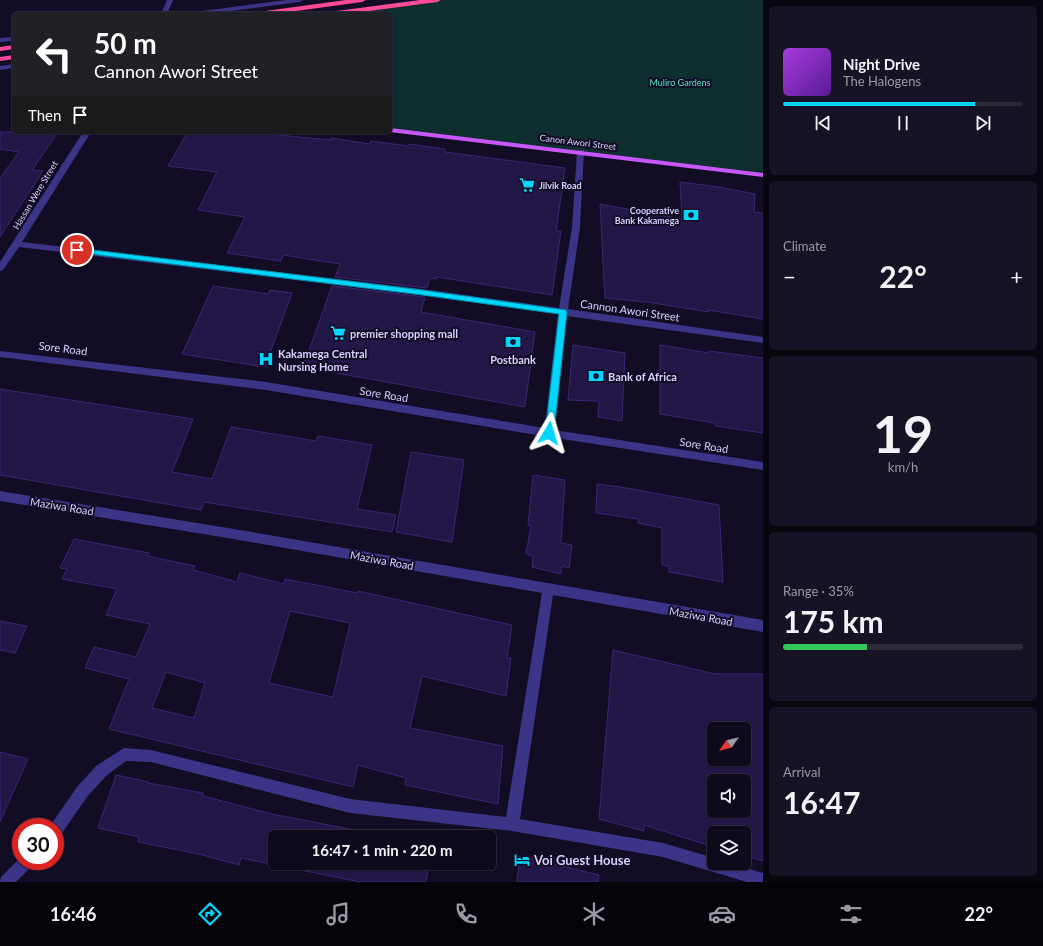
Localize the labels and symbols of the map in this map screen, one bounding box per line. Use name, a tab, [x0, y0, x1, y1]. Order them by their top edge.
park label: Muliro Gardens	[650, 77, 711, 88]
street label: Canon Awori Street	[539, 132, 618, 152]
street label: Hassan Were Street	[10, 158, 60, 231]
supermarket icon: Jilvik Road	[518, 176, 536, 194]
place label: Jilvik Road	[539, 180, 582, 191]
place label: Cooperative Bank Kakamega	[615, 205, 679, 226]
bank icon: Cooperative Bank Kakamega	[682, 206, 700, 224]
pin	[60, 233, 94, 267]
street label: Cannon Awori Street	[579, 297, 681, 323]
supermarket icon: premier shopping mall	[329, 324, 347, 342]
place label: premier shopping mall	[350, 327, 458, 340]
bank icon: Postbank	[504, 333, 522, 351]
street label: Sore Road	[38, 339, 88, 357]
place label: Kakamega Central Nursing Home	[278, 347, 368, 373]
hospital icon: Kakamega Central Nursing Home	[257, 350, 275, 368]
place label: Postbank	[490, 353, 536, 366]
bank icon: Bank of Africa	[587, 367, 605, 385]
place label: Bank of Africa	[608, 370, 677, 383]
street label: Sore Road	[359, 384, 409, 404]
position arrow	[528, 412, 570, 454]
street label: Sore Road	[679, 435, 729, 455]
street label: Maziwa Road	[29, 495, 95, 517]
street label: Maziwa Road	[349, 548, 415, 572]
street label: Maziwa Road	[668, 604, 734, 628]
north arrow	[707, 722, 751, 766]
speed limit sign: 30	[12, 818, 64, 870]
hotel icon: Voi Guest House	[513, 851, 531, 869]
place label: Voi Guest House	[533, 852, 631, 868]

